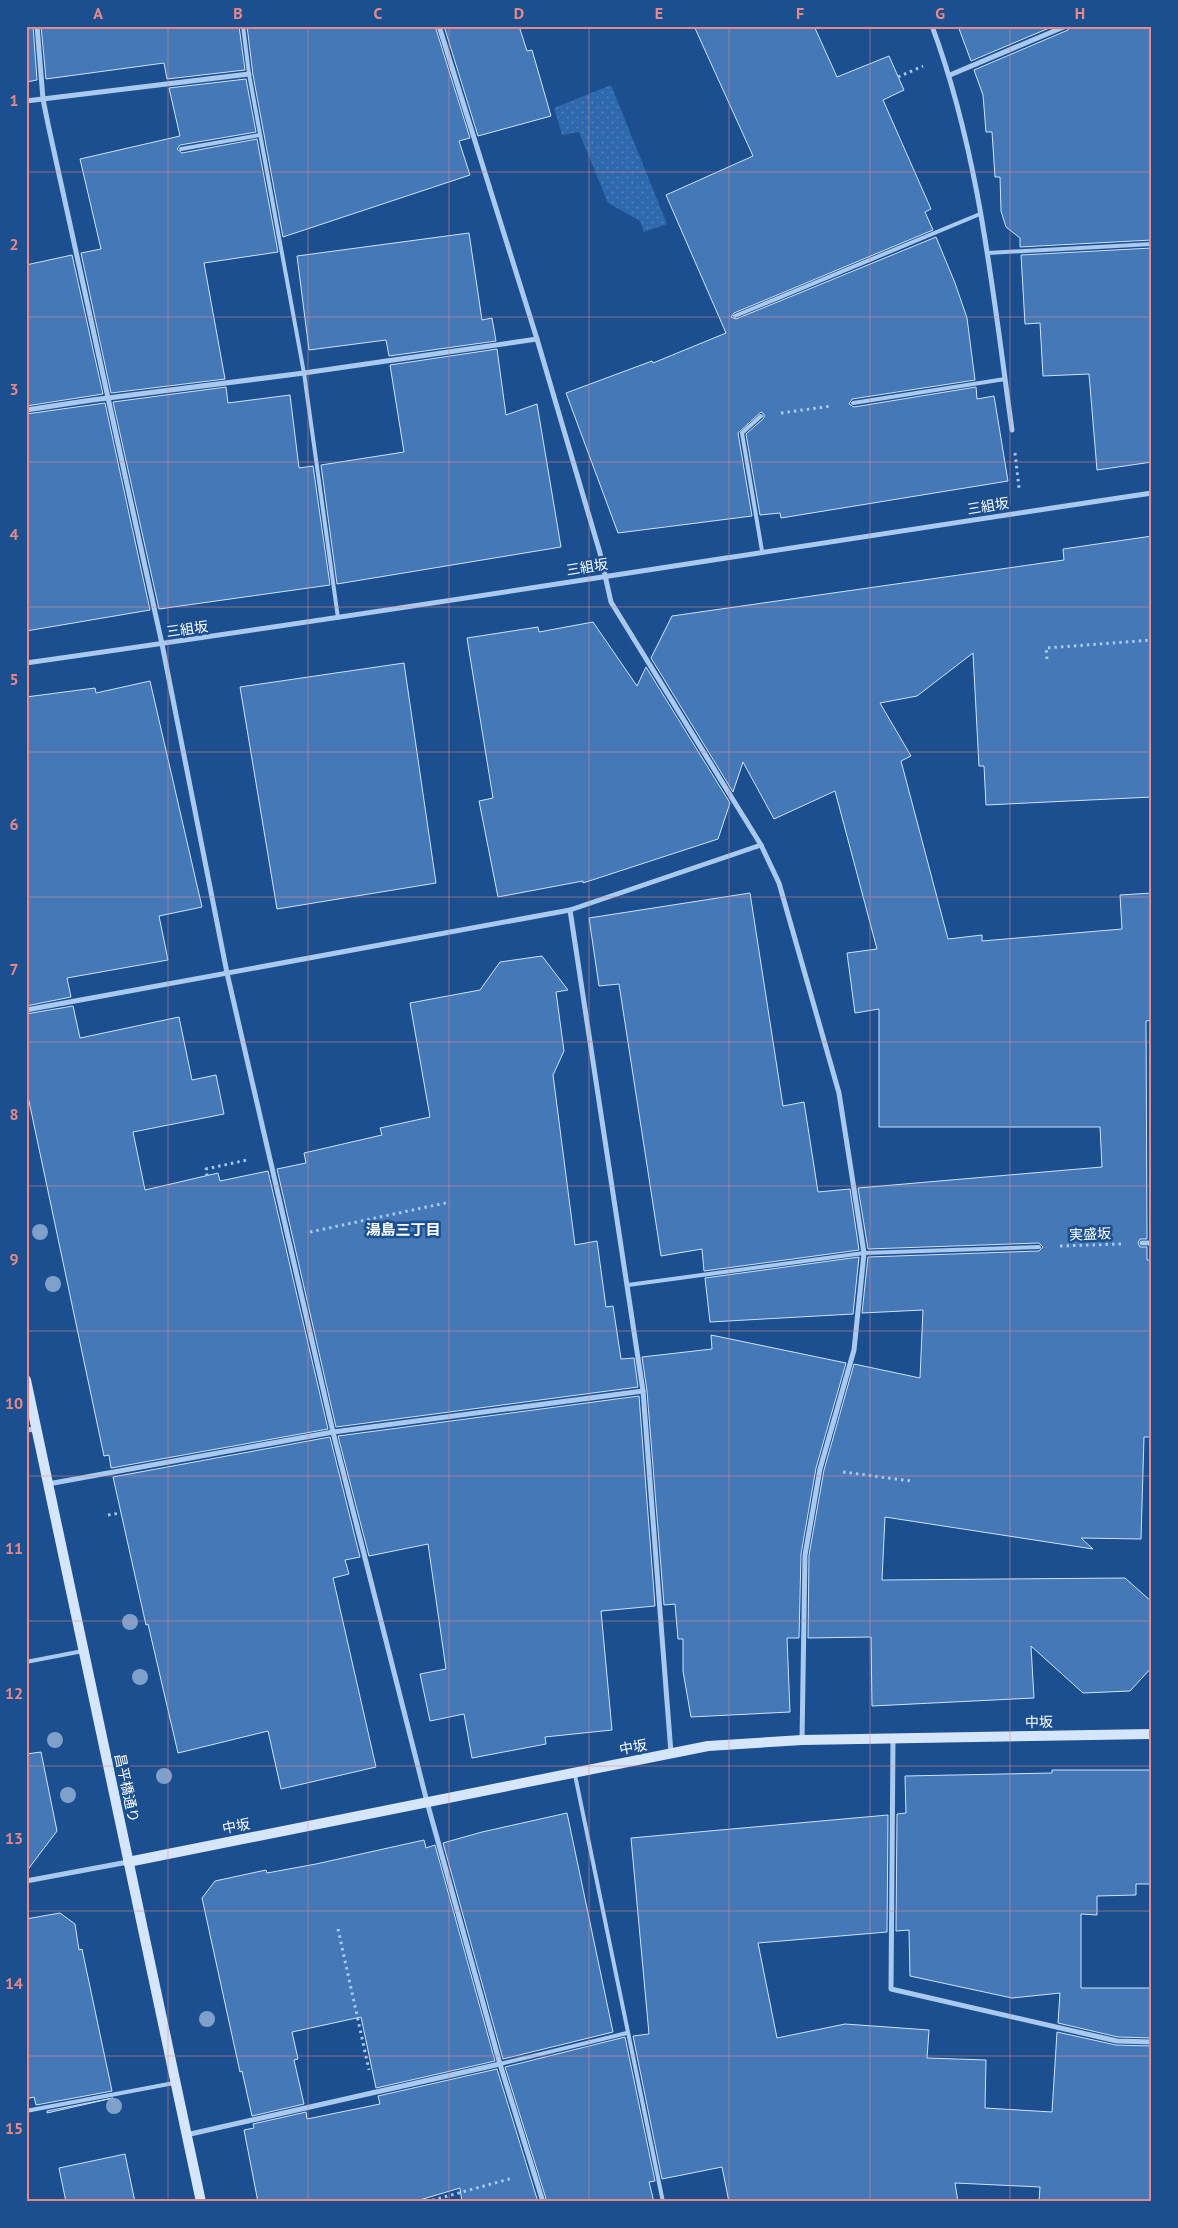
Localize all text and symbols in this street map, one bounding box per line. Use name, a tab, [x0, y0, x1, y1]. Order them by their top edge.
text: A	[93, 3, 103, 23]
text: B	[233, 3, 243, 23]
text: C	[374, 3, 383, 23]
text: D	[514, 3, 524, 23]
text: E	[655, 3, 663, 23]
text: F	[796, 3, 804, 23]
text: G	[935, 3, 945, 23]
text: H	[1075, 3, 1085, 23]
text: 1	[9, 90, 19, 110]
text: 2	[9, 234, 19, 254]
text: 3	[9, 379, 19, 399]
street label: 三組坂	[966, 494, 1010, 518]
text: 4	[9, 524, 19, 544]
street label: 三組坂	[565, 555, 609, 579]
street label: 三組坂	[165, 617, 209, 641]
text: 5	[9, 669, 19, 689]
text: 6	[9, 814, 19, 834]
text: 7	[9, 959, 19, 979]
text: 8	[9, 1104, 19, 1124]
district label: 湯島三丁目	[365, 1220, 441, 1239]
street label: 実盛坂	[1069, 1224, 1111, 1244]
text: 9	[9, 1249, 19, 1269]
text: 10	[5, 1393, 23, 1413]
text: 11	[5, 1538, 23, 1558]
text: 12	[5, 1683, 23, 1703]
street label: 中坂	[1025, 1713, 1053, 1731]
street label: 中坂	[618, 1735, 648, 1759]
street label: 昌平橋通り	[111, 1752, 143, 1824]
street label: 中坂	[221, 1814, 251, 1838]
text: 13	[5, 1828, 23, 1848]
text: 14	[5, 1973, 23, 1993]
text: 15	[5, 2118, 23, 2138]

